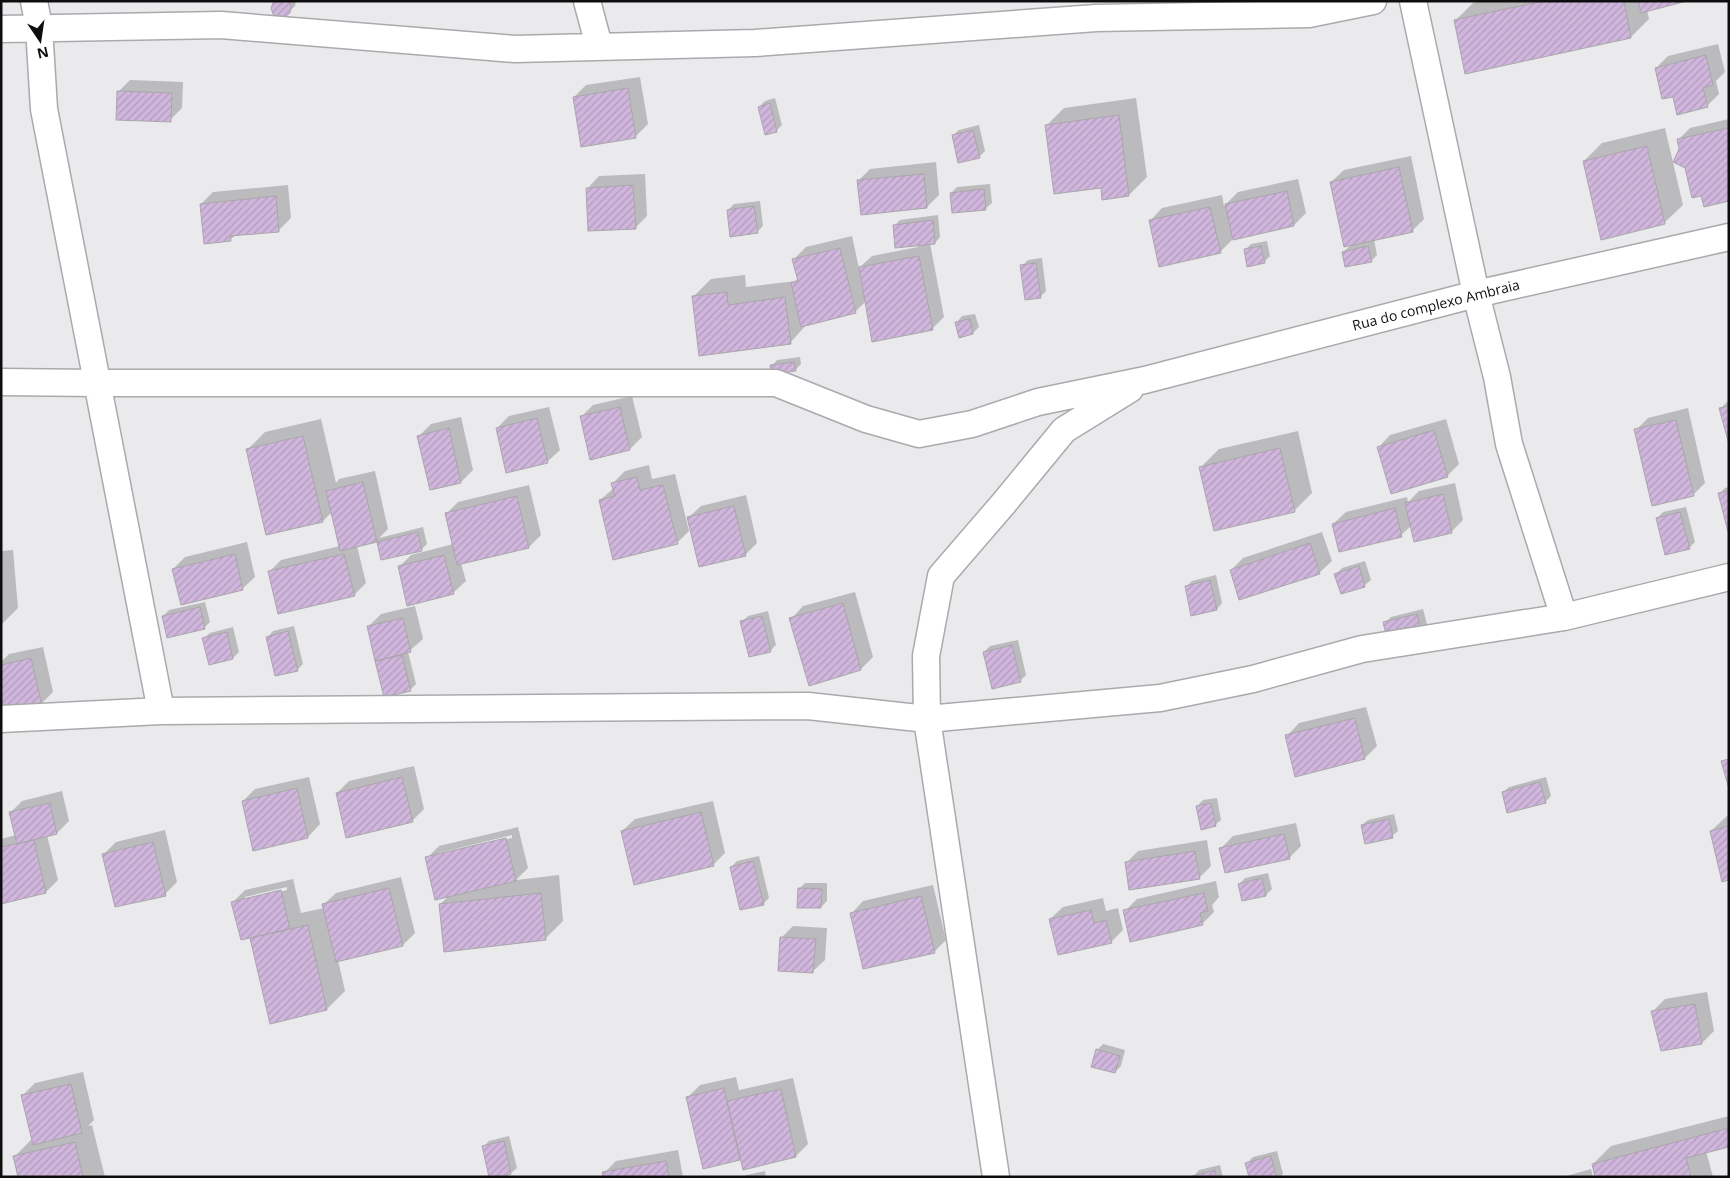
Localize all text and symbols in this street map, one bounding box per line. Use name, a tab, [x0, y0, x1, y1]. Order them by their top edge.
north arrow	[15, 15, 65, 65]
text: N	[35, 43, 51, 64]
street label: Rua do complexo Ambraia	[1350, 275, 1522, 335]

